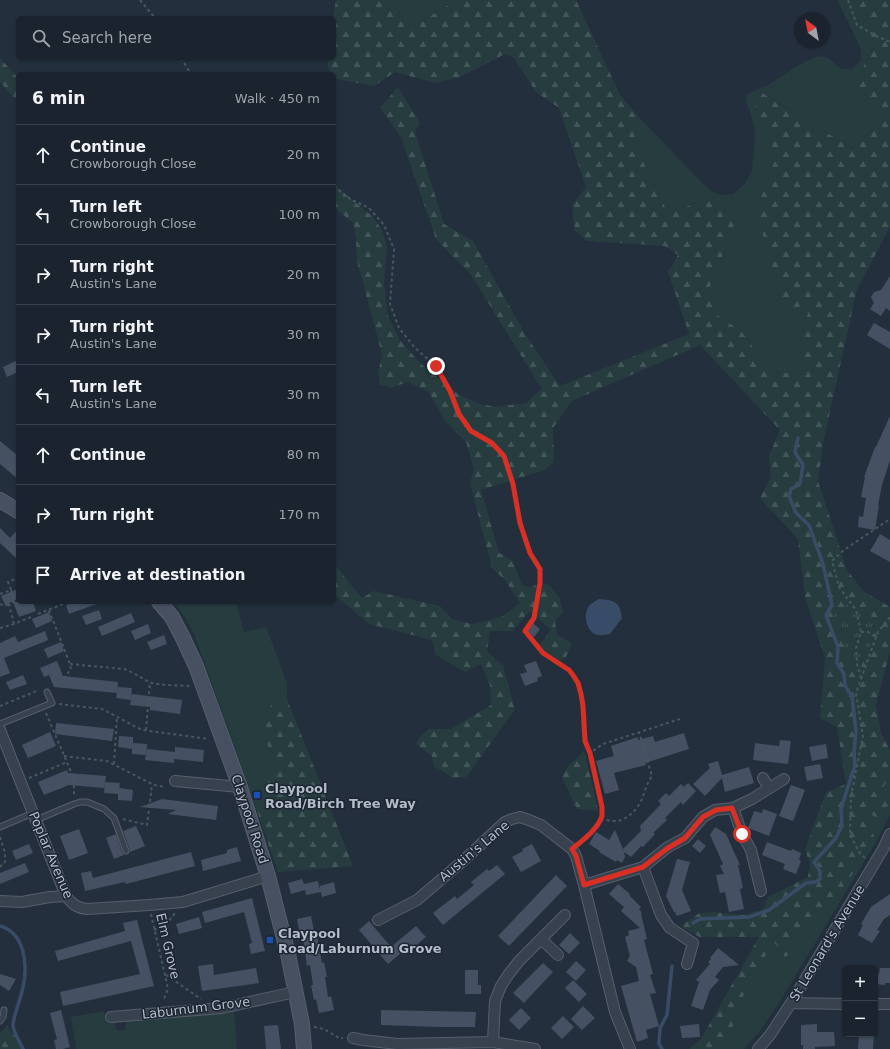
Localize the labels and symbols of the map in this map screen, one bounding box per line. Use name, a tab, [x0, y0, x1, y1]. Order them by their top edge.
north arrow	[794, 12, 830, 48]
route end	[427, 357, 445, 375]
street label: Claypool Road	[229, 773, 271, 865]
place label: Claypool Road/Birch Tree Way	[265, 781, 416, 811]
marker: Claypool Road/Birch Tree Way	[252, 790, 262, 800]
street label: Poplar Avenue	[26, 809, 76, 901]
street label: Austin's Lane	[436, 817, 512, 885]
route start	[733, 825, 751, 843]
street label: St Leonard's Avenue	[786, 882, 868, 1004]
street label: Elm Grove	[153, 911, 183, 981]
place label: Claypool Road/Laburnum Grove	[278, 926, 442, 956]
marker: Claypool Road/Laburnum Grove	[265, 935, 275, 945]
street label: Laburnum Grove	[141, 994, 251, 1022]

